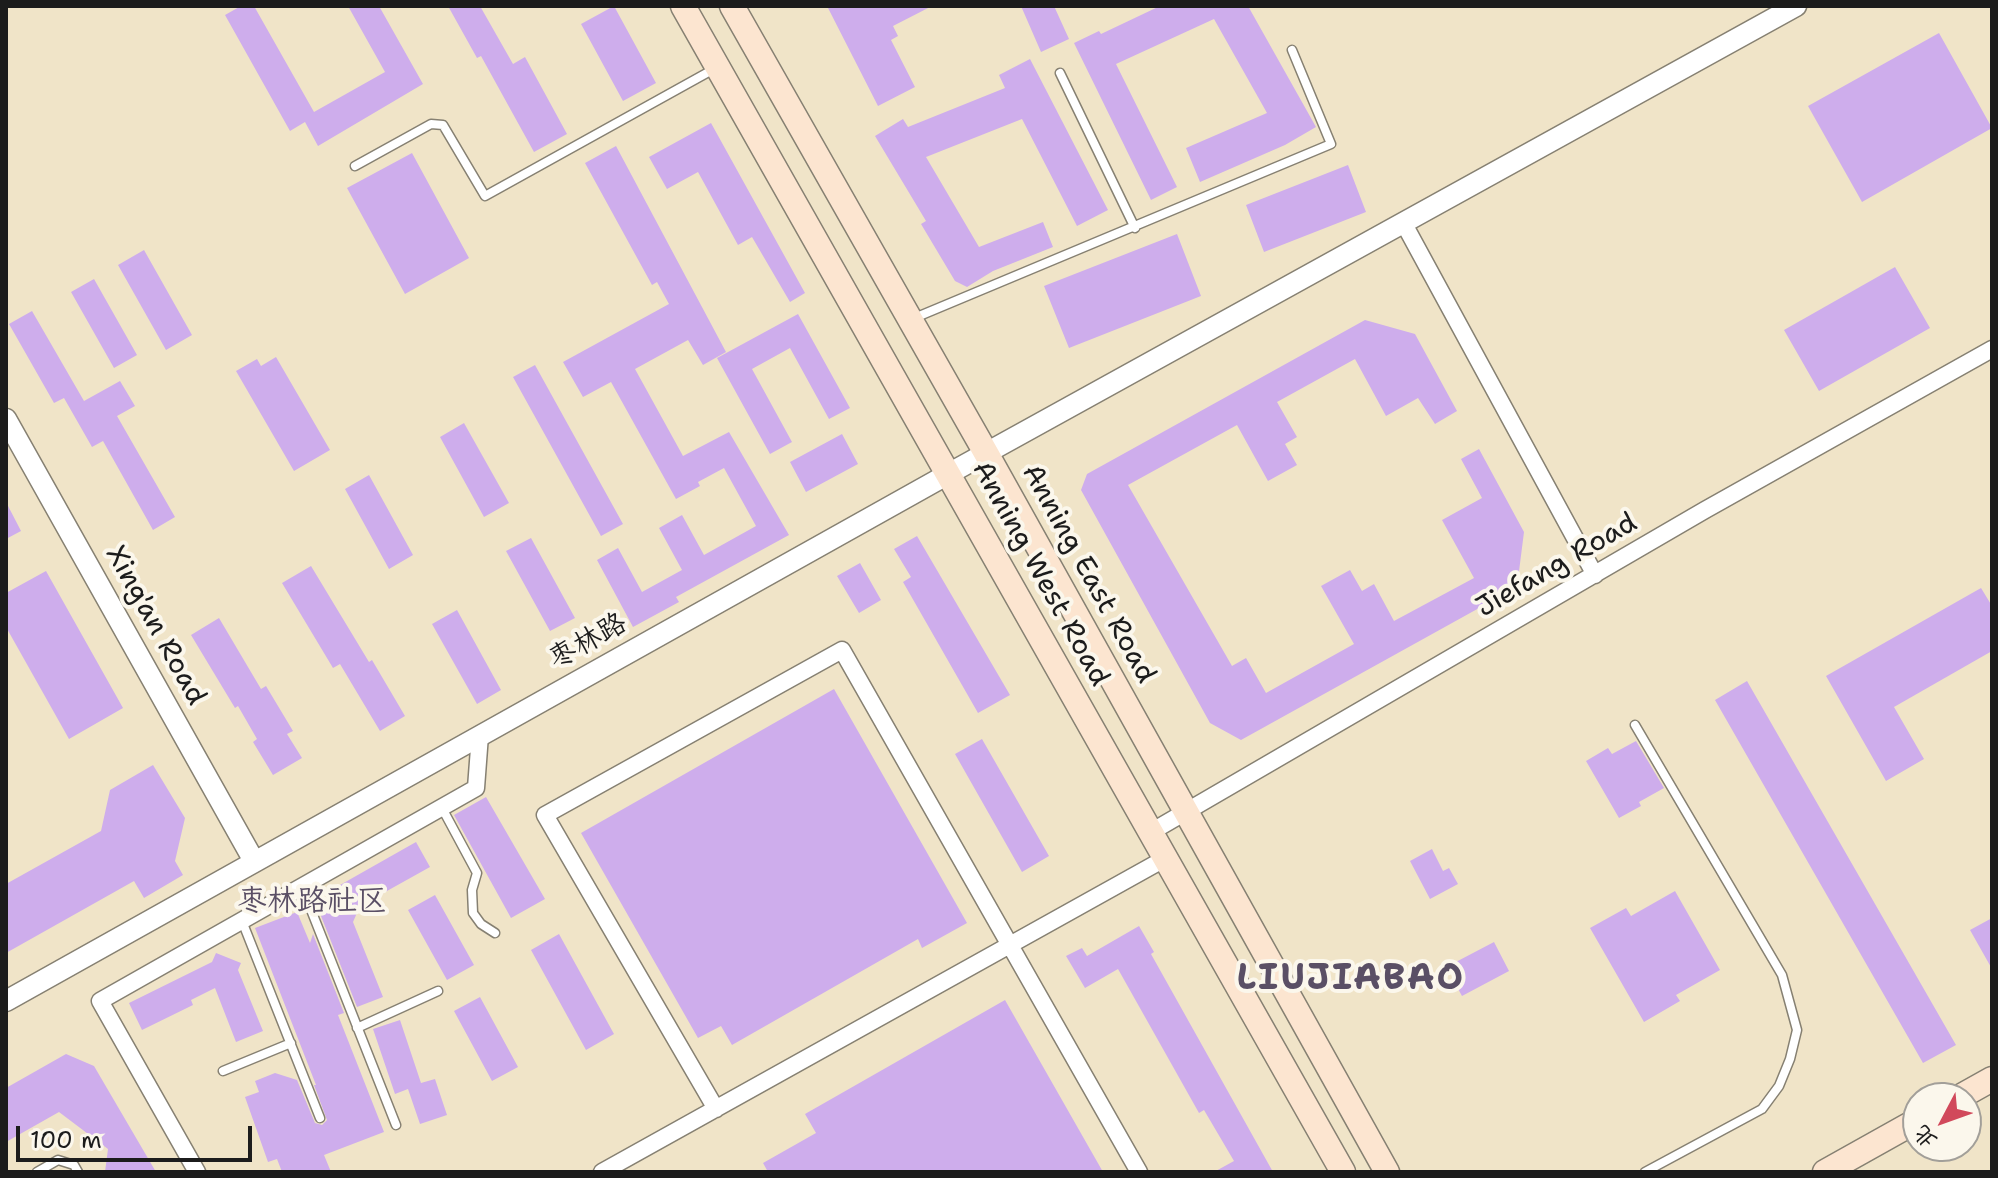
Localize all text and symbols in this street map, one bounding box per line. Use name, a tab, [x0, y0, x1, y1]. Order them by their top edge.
street label: Anning West Road	[964, 456, 1116, 692]
street label: Anning East Road	[1014, 459, 1162, 689]
street label: Jiefang Road	[1471, 506, 1643, 626]
street label: Xing'an Road	[98, 541, 212, 711]
street label: 枣林路	[543, 607, 633, 677]
district label: 枣林路社区	[237, 884, 387, 920]
district label: LIUJIABAO	[1237, 958, 1465, 1002]
north arrow	[1902, 1082, 1982, 1162]
scale bar	[20, 1110, 256, 1160]
text: 北	[1907, 1119, 1943, 1155]
text: 100 m	[30, 1124, 102, 1156]

